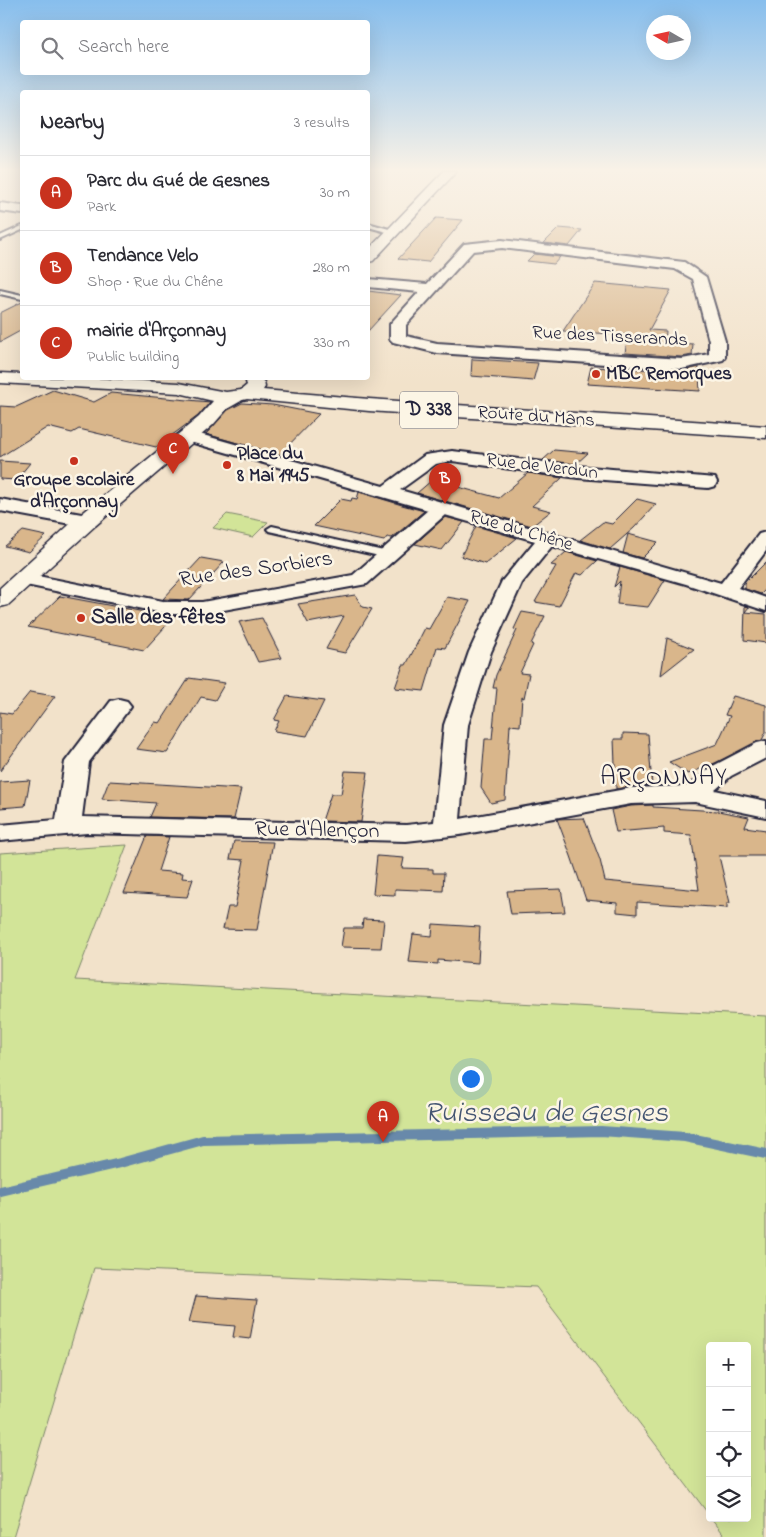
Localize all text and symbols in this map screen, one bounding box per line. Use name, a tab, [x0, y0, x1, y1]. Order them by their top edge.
north arrow	[646, 15, 691, 60]
search box	[20, 20, 370, 75]
icon: search	[38, 34, 66, 62]
text: Search here	[78, 34, 169, 61]
text: Nearby	[40, 108, 104, 138]
text: 3 results	[294, 111, 350, 135]
text: Parc du Gué de Gesnes	[87, 168, 270, 195]
text: A	[51, 181, 61, 205]
text: 30 m	[320, 181, 350, 205]
text: Park	[87, 195, 116, 219]
text: Tendance Velo	[87, 243, 198, 270]
text: B	[51, 256, 61, 280]
text: 280 m	[313, 256, 350, 280]
text: Shop · Rue du Chêne	[87, 270, 223, 294]
text: mairie d'Arçonnay	[87, 318, 226, 345]
street label: Rue des Tisserands	[531, 319, 689, 355]
text: C	[52, 331, 60, 355]
text: 330 m	[313, 331, 350, 355]
text: Public building	[87, 345, 179, 369]
place label: MBC Remorques	[606, 361, 732, 388]
marker: MBC Remorques	[590, 368, 602, 380]
road number: D 338	[400, 392, 458, 428]
street label: Route du Mans	[476, 399, 596, 435]
pin: C	[157, 433, 189, 474]
place label: Place du 8 Mai 1945	[236, 441, 309, 490]
street label: Rue de Verdun	[484, 447, 600, 487]
marker: Groupe scolaire d'Arçonnay	[68, 455, 80, 467]
marker: Place du 8 Mai 1945	[221, 459, 233, 471]
pin: B	[429, 463, 461, 504]
place label: Groupe scolaire d'Arçonnay	[14, 467, 135, 518]
street label: Rue du Chêne	[466, 503, 576, 559]
street label: Rue des Sorbiers	[177, 543, 335, 597]
place label: Salle des fêtes	[91, 602, 226, 634]
marker: Salle des fêtes	[75, 612, 87, 624]
district label: ARÇONNAY	[600, 760, 728, 796]
street label: Rue d'Alençon	[254, 814, 380, 848]
your location	[458, 1066, 484, 1092]
water label: Ruisseau de Gesnes	[424, 1093, 668, 1135]
pin: A	[367, 1101, 399, 1142]
map controls	[706, 1342, 751, 1522]
button: +	[706, 1342, 751, 1387]
button: −	[706, 1387, 751, 1432]
button: locate	[706, 1432, 751, 1477]
button: layers	[706, 1477, 751, 1522]

